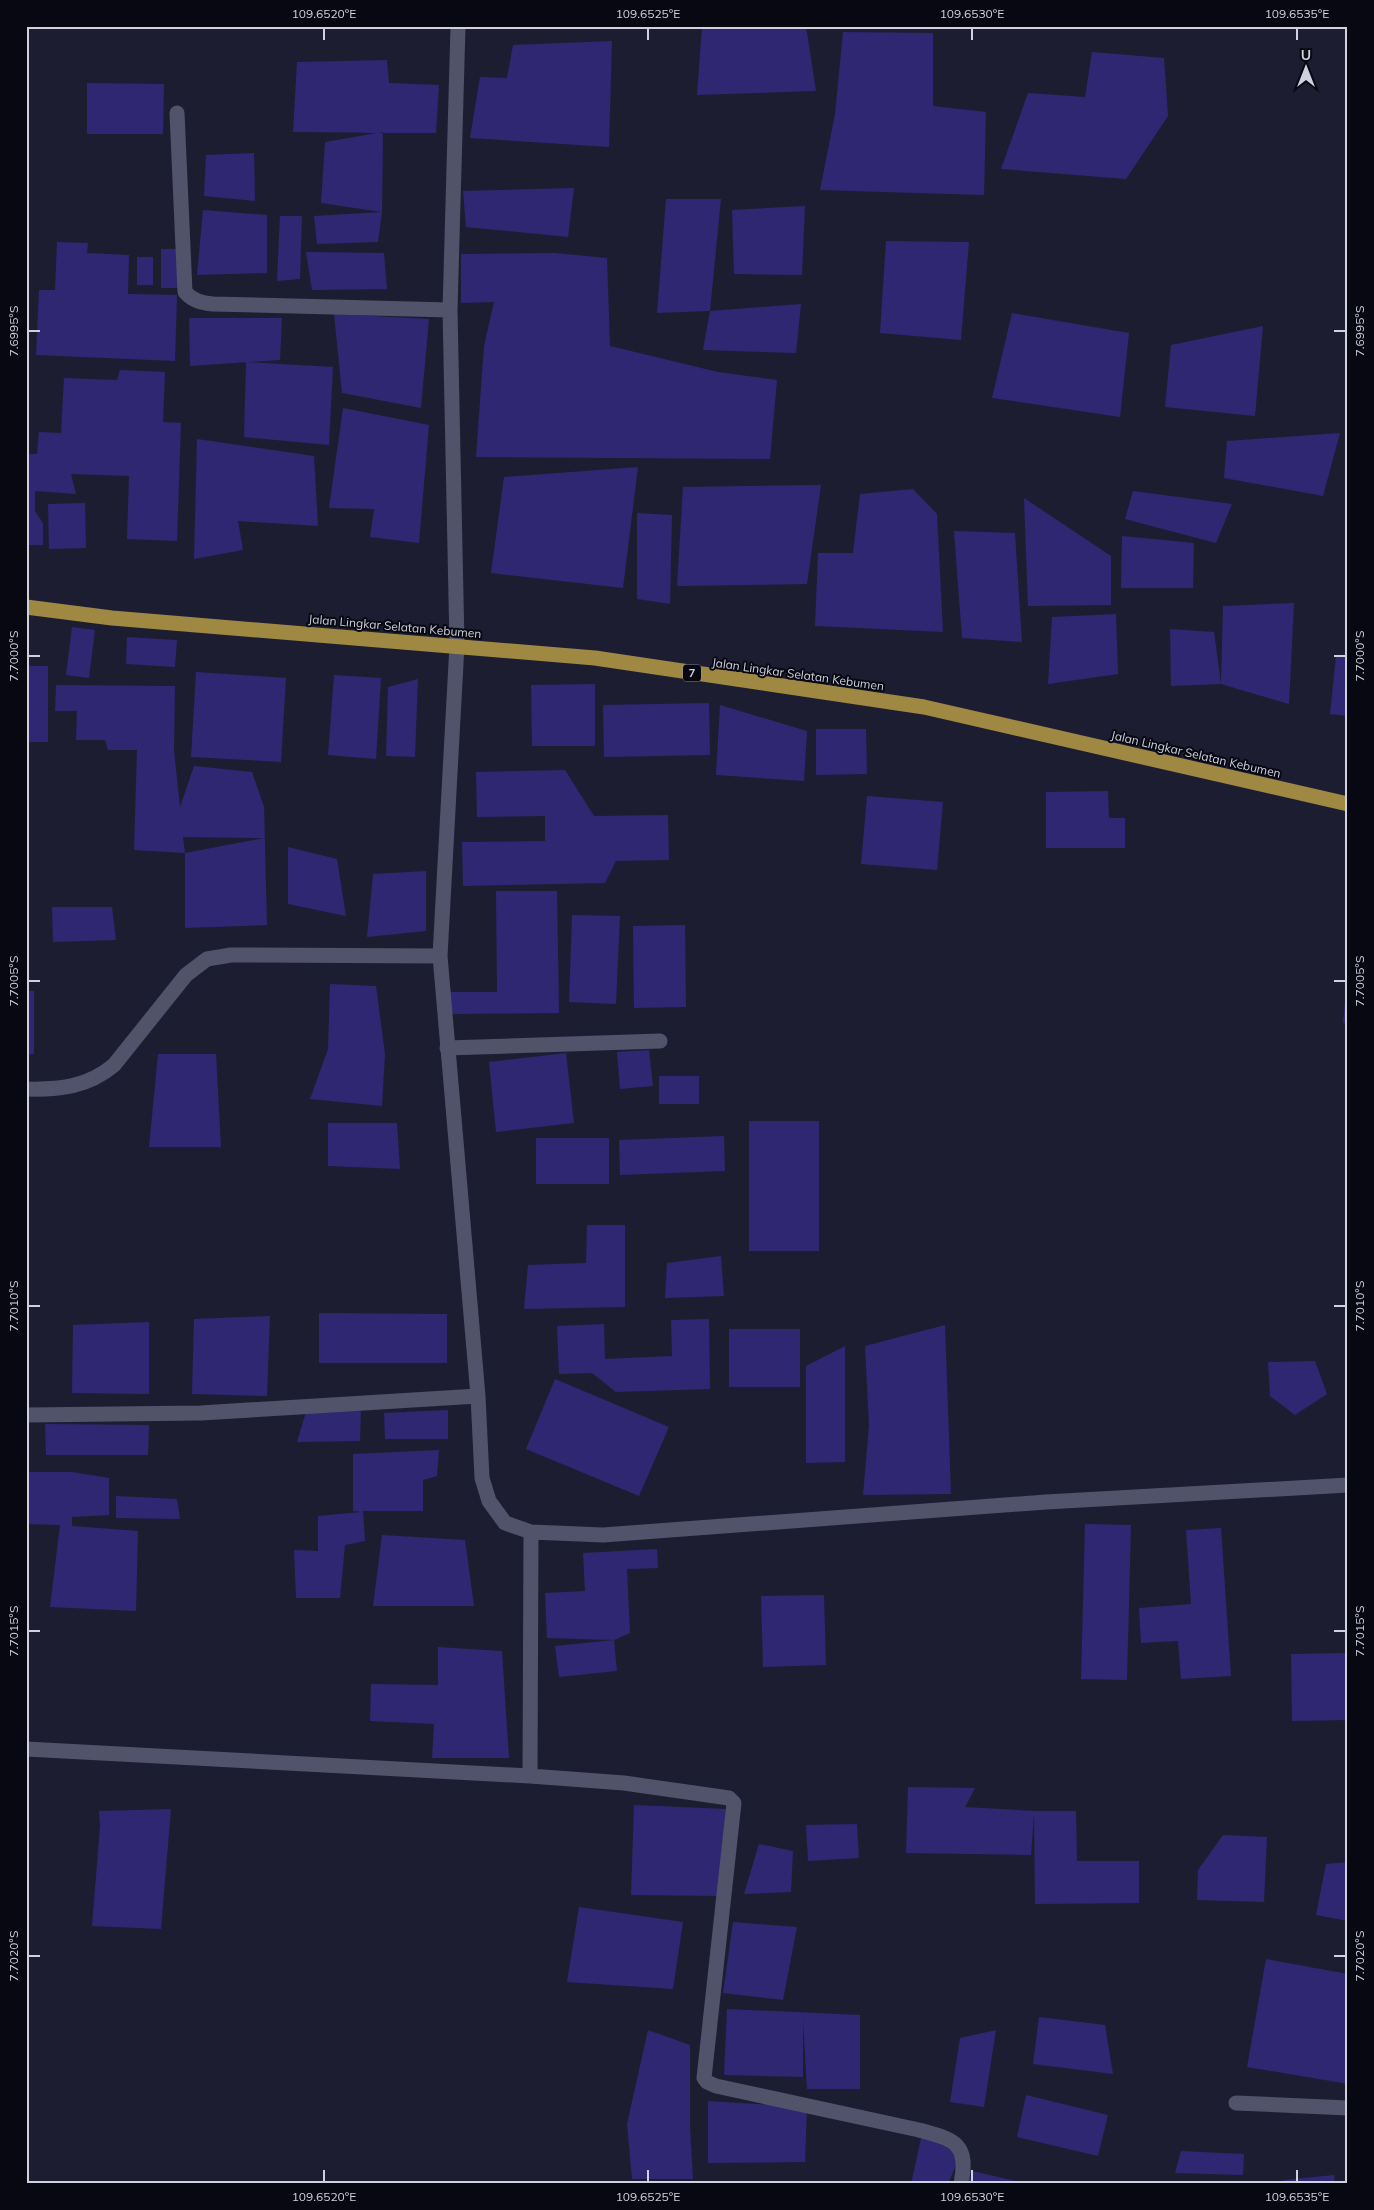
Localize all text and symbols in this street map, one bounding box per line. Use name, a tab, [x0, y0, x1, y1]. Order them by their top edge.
text: 109.6520°E	[292, 6, 356, 21]
text: 109.6525°E	[616, 6, 680, 21]
text: 109.6530°E	[940, 6, 1004, 21]
text: 109.6535°E	[1265, 6, 1329, 21]
north arrow	[1282, 42, 1332, 92]
text: U	[1301, 46, 1311, 64]
text: 7.6995°S	[6, 306, 21, 356]
text: 7.6995°S	[1352, 306, 1367, 356]
street label: Jalan Lingkar Selatan Kebumen	[308, 611, 482, 641]
text: 7.7000°S	[6, 631, 21, 681]
text: 7.7000°S	[1352, 631, 1367, 681]
street label: Jalan Lingkar Selatan Kebumen	[711, 654, 885, 694]
road number: 7	[683, 664, 701, 681]
street label: Jalan Lingkar Selatan Kebumen	[1110, 727, 1282, 781]
text: 7.7005°S	[6, 956, 21, 1006]
text: 7.7005°S	[1352, 956, 1367, 1006]
text: 7.7010°S	[6, 1281, 21, 1331]
text: 7.7010°S	[1352, 1281, 1367, 1331]
text: 7.7015°S	[6, 1606, 21, 1656]
text: 7.7015°S	[1352, 1606, 1367, 1656]
text: 7.7020°S	[6, 1931, 21, 1981]
text: 7.7020°S	[1352, 1931, 1367, 1981]
text: 109.6520°E	[292, 2189, 356, 2204]
text: 109.6525°E	[616, 2189, 680, 2204]
text: 109.6530°E	[940, 2189, 1004, 2204]
text: 109.6535°E	[1265, 2189, 1329, 2204]

